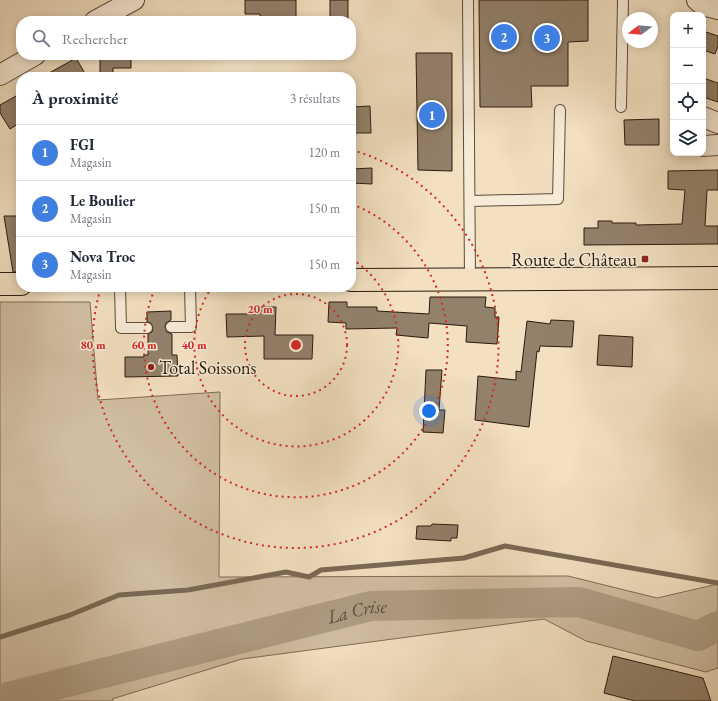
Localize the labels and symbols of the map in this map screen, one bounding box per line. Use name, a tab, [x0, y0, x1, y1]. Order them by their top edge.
north arrow	[622, 12, 658, 48]
pin: 2	[491, 22, 517, 52]
pin: 3	[534, 23, 560, 53]
pin: 1	[419, 100, 445, 130]
place label: Route de Château	[511, 248, 638, 271]
marker: Route de Château	[640, 254, 650, 264]
text: 20 m	[247, 301, 273, 317]
text: 80 m	[80, 337, 106, 353]
text: 60 m	[131, 337, 157, 353]
text: 40 m	[181, 337, 207, 353]
centre of rings	[289, 338, 303, 352]
place label: Total Soissons	[159, 356, 257, 379]
marker: Total Soissons	[146, 362, 156, 372]
your location	[419, 401, 439, 421]
water label: La Crise	[323, 593, 388, 629]

